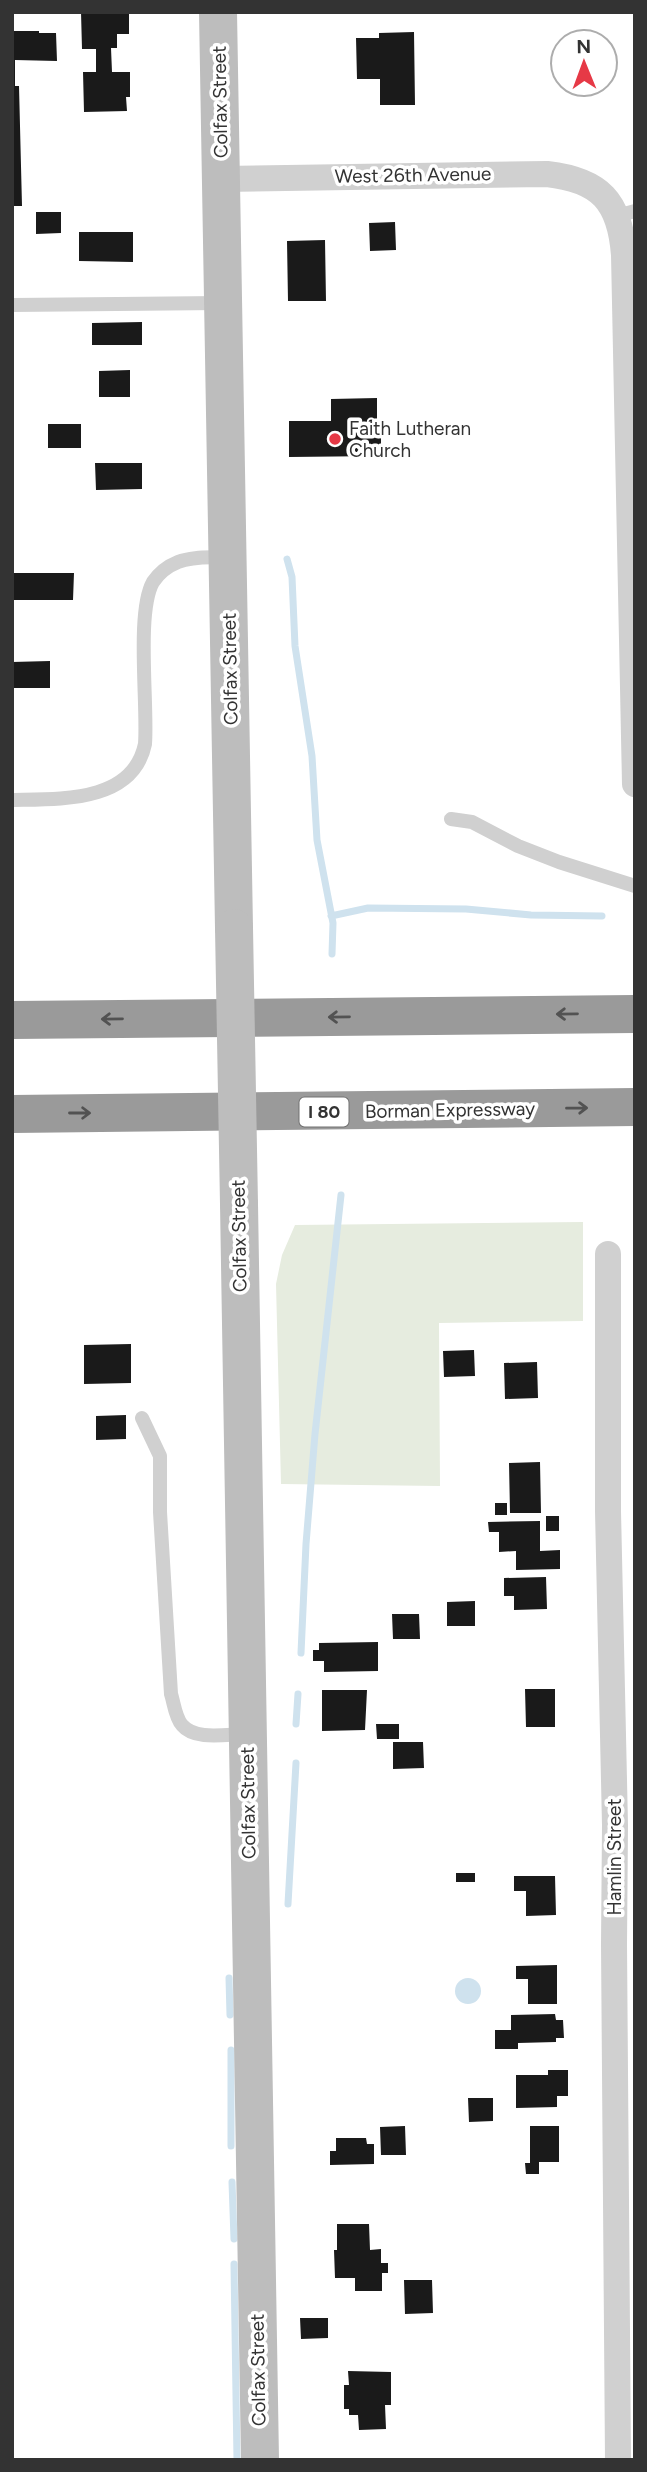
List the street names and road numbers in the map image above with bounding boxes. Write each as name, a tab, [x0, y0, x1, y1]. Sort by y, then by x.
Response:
street label: Colfax Street	[208, 46, 232, 158]
street label: West 26th Avenue	[334, 162, 492, 188]
street label: Colfax Street	[218, 613, 242, 725]
street label: Borman Expressway	[365, 1097, 535, 1123]
road number: I 80	[300, 1098, 348, 1126]
street label: Colfax Street	[227, 1180, 251, 1292]
street label: Colfax Street	[236, 1747, 260, 1859]
street label: Hamlin Street	[603, 1798, 626, 1916]
street label: Colfax Street	[246, 2314, 270, 2426]

